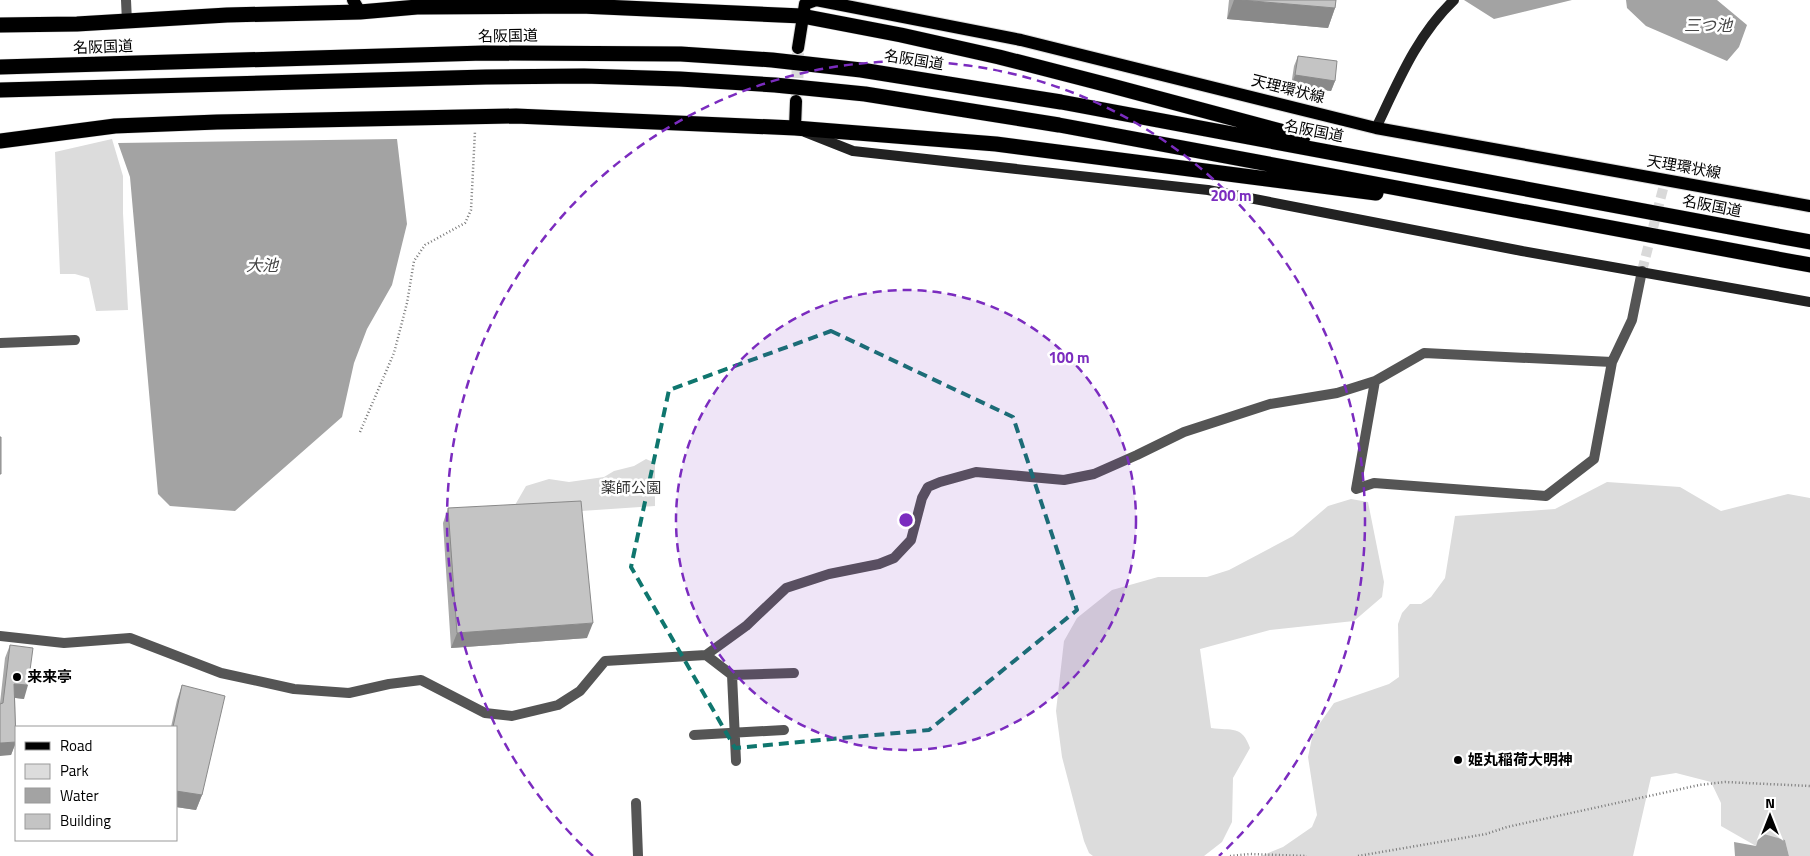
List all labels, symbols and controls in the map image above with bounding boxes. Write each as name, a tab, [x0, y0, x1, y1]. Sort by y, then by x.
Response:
water label: 三つ池	[1684, 13, 1734, 37]
street label: 名阪国道	[478, 23, 538, 48]
street label: 名阪国道	[73, 34, 133, 59]
street label: 名阪国道	[883, 43, 946, 76]
street label: 天理環状線	[1249, 68, 1327, 109]
street label: 名阪国道	[1282, 113, 1346, 148]
street label: 天理環状線	[1645, 149, 1723, 184]
text: 200 m	[1210, 184, 1252, 207]
street label: 名阪国道	[1680, 188, 1744, 223]
water label: 大池	[246, 253, 280, 277]
text: 100 m	[1048, 346, 1090, 369]
park label: 薬師公園	[601, 476, 661, 499]
centre of rings	[897, 511, 915, 529]
place label: 来来亭	[27, 665, 72, 688]
marker: 来来亭	[11, 671, 23, 683]
legend	[15, 726, 178, 841]
text: Road	[60, 734, 92, 757]
place label: 姫丸稲荷大明神	[1468, 748, 1573, 771]
marker: 姫丸稲荷大明神	[1452, 754, 1464, 766]
text: Park	[60, 759, 89, 782]
text: Water	[60, 784, 99, 807]
north arrow	[1745, 791, 1795, 841]
text: N	[1765, 792, 1775, 813]
text: Building	[60, 809, 111, 832]

